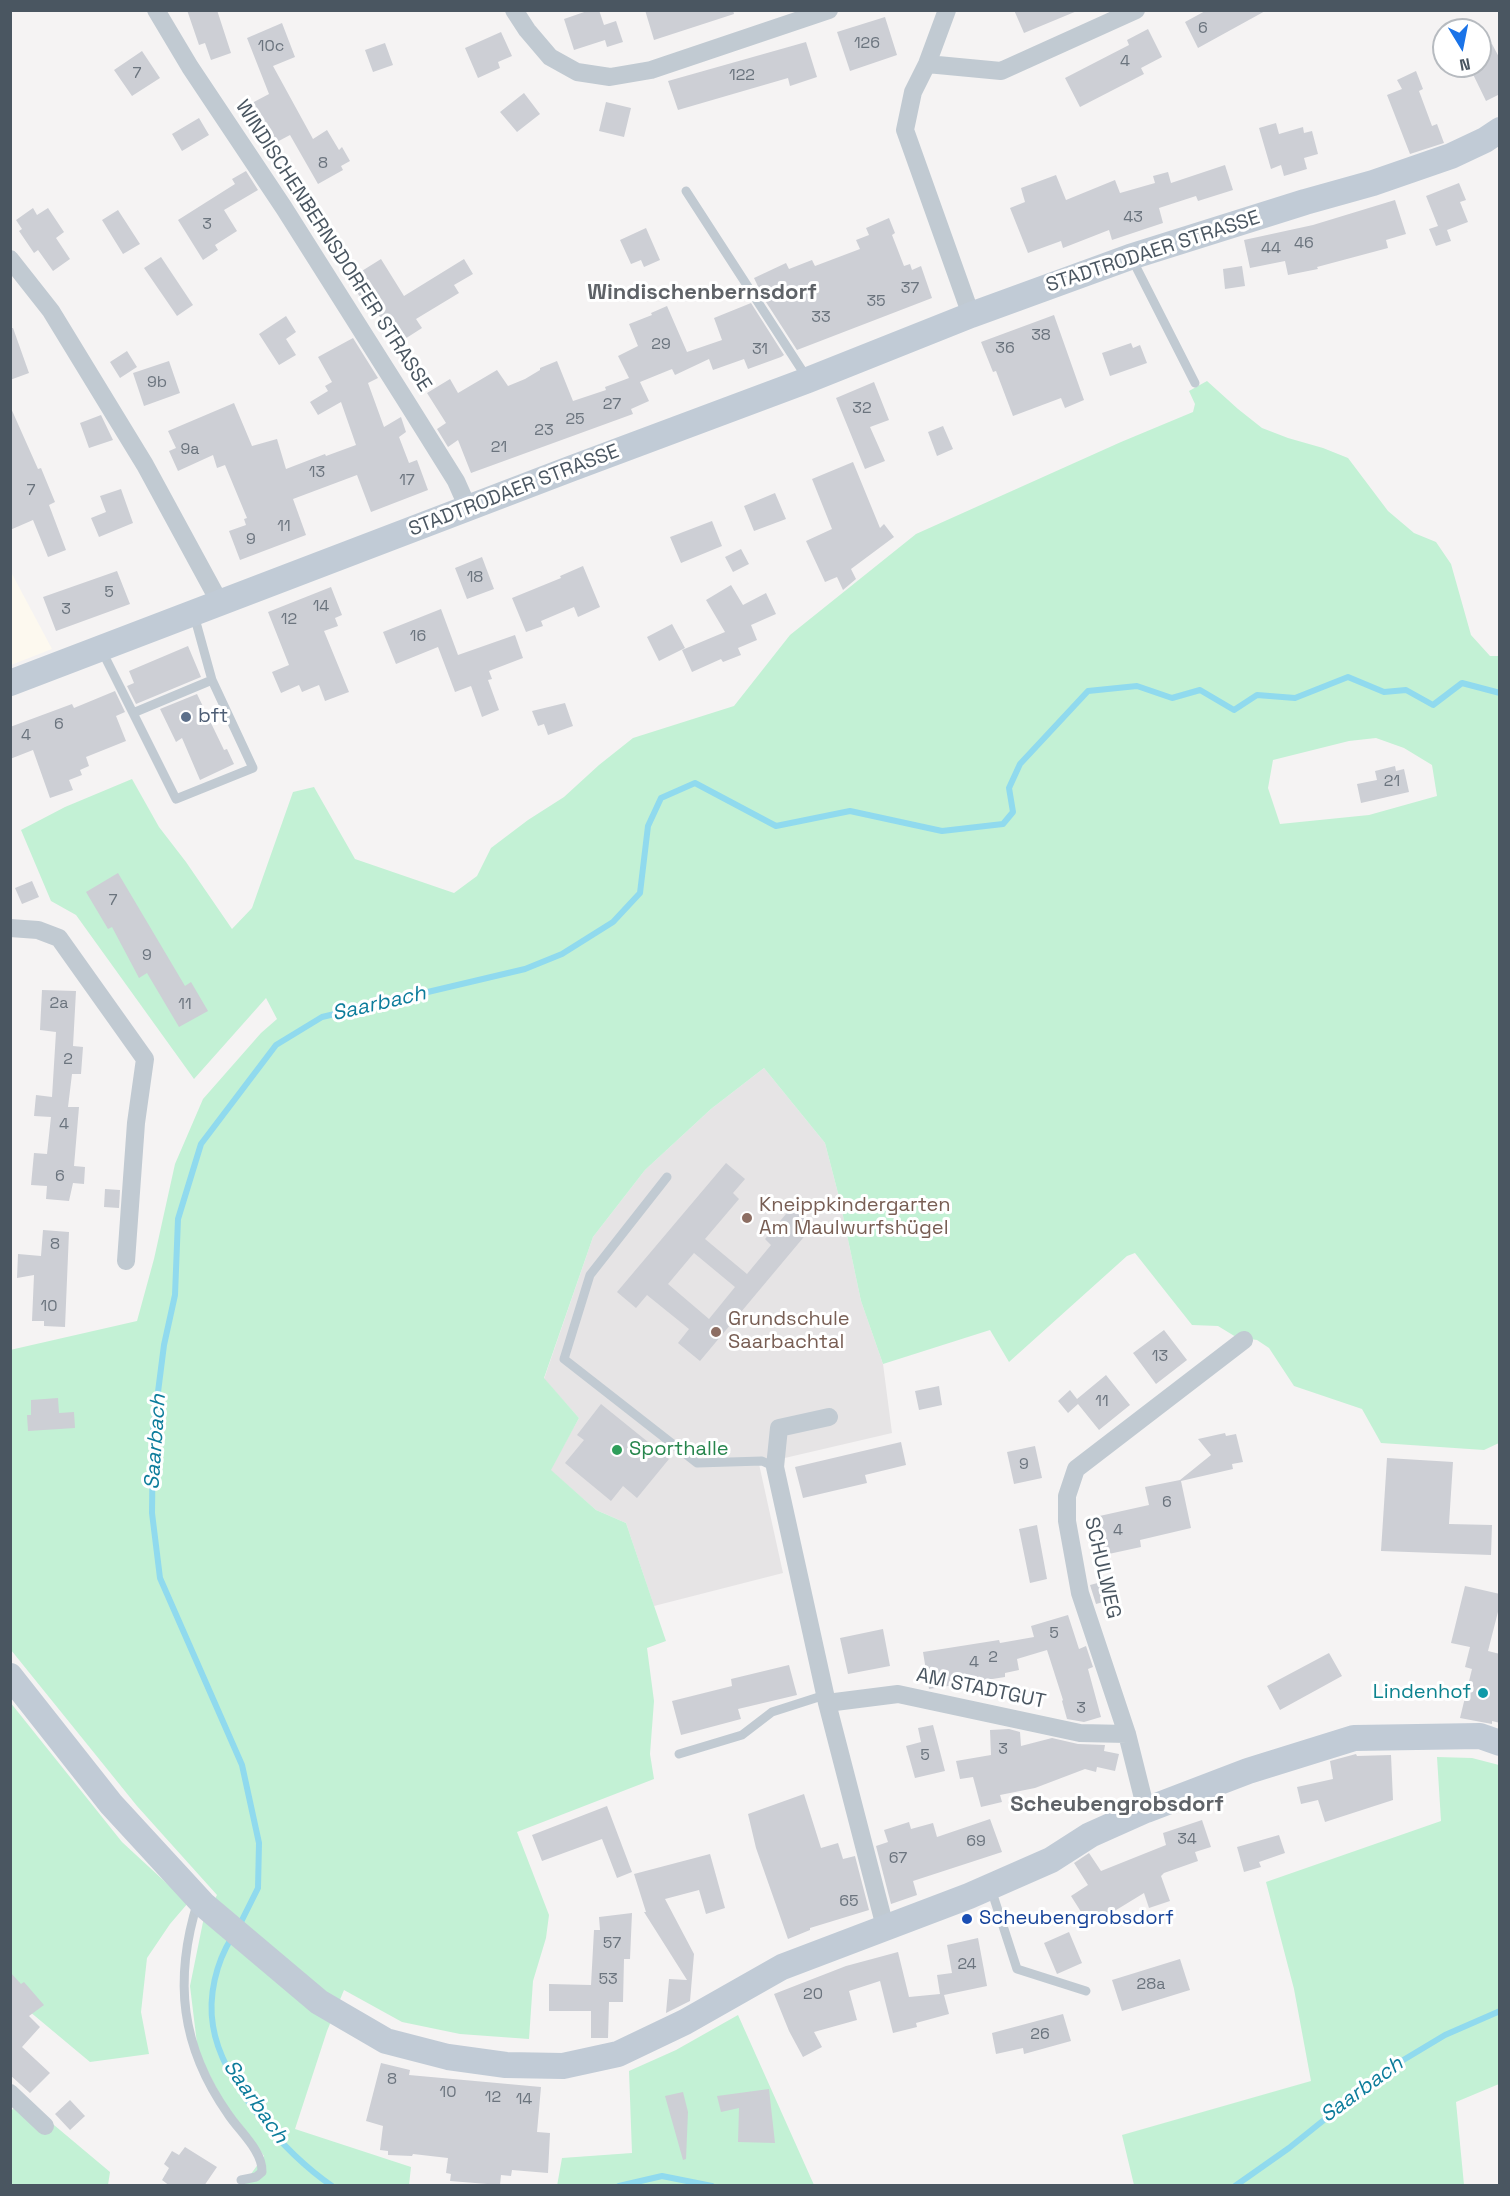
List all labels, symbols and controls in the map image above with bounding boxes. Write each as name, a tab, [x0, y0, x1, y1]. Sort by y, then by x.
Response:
north arrow	[1432, 18, 1492, 78]
house number: 6	[1198, 19, 1208, 39]
house number: 126	[854, 34, 880, 54]
house number: 10c	[258, 37, 284, 57]
house number: 4	[1120, 52, 1130, 72]
text: N	[1458, 53, 1472, 76]
house number: 7	[132, 64, 142, 84]
house number: 122	[729, 66, 755, 86]
street label: WINDISCHENBERNSDORFER STRASSE	[230, 96, 436, 396]
house number: 8	[318, 154, 328, 174]
street label: STADTRODAER STRASSE	[1043, 206, 1263, 298]
house number: 43	[1123, 208, 1143, 228]
house number: 3	[202, 215, 212, 235]
house number: 46	[1294, 234, 1314, 254]
house number: 44	[1261, 239, 1281, 259]
house number: 37	[901, 279, 919, 299]
district label: Windischenbernsdorf	[587, 280, 817, 306]
house number: 35	[866, 292, 886, 312]
house number: 33	[811, 308, 831, 328]
house number: 38	[1031, 326, 1051, 346]
house number: 29	[651, 335, 671, 355]
house number: 36	[995, 339, 1015, 359]
house number: 31	[752, 340, 768, 360]
house number: 9b	[147, 373, 167, 393]
house number: 27	[603, 395, 621, 415]
house number: 32	[852, 399, 872, 419]
house number: 25	[565, 410, 585, 430]
house number: 23	[534, 421, 554, 441]
house number: 21	[491, 438, 507, 458]
house number: 9a	[181, 440, 199, 460]
street label: STADTRODAER STRASSE	[405, 440, 623, 542]
house number: 13	[309, 463, 325, 483]
house number: 17	[399, 471, 415, 491]
house number: 7	[26, 481, 36, 501]
house number: 11	[277, 517, 291, 537]
house number: 9	[246, 530, 256, 550]
house number: 18	[467, 568, 483, 588]
house number: 5	[104, 583, 114, 603]
house number: 14	[313, 597, 329, 617]
house number: 3	[61, 600, 71, 620]
house number: 12	[281, 610, 297, 630]
house number: 16	[410, 627, 426, 647]
place label: bft	[198, 705, 228, 729]
marker: bft	[179, 710, 193, 724]
house number: 6	[54, 715, 64, 735]
house number: 4	[21, 726, 31, 746]
house number: 21	[1384, 772, 1400, 792]
house number: 7	[108, 891, 118, 911]
house number: 9	[142, 946, 152, 966]
water label: Saarbach	[330, 981, 428, 1027]
house number: 2a	[50, 994, 68, 1014]
house number: 11	[178, 995, 192, 1015]
house number: 2	[63, 1050, 73, 1070]
house number: 4	[59, 1115, 69, 1135]
house number: 6	[55, 1167, 65, 1187]
place label: Kneippkindergarten Am Maulwurfshügel	[759, 1194, 951, 1241]
marker: Kneippkindergarten Am Maulwurfshügel	[740, 1211, 754, 1225]
house number: 8	[50, 1235, 60, 1255]
house number: 10	[41, 1297, 57, 1317]
place label: Grundschule Saarbachtal	[728, 1308, 850, 1355]
marker: Grundschule Saarbachtal	[709, 1325, 723, 1339]
house number: 13	[1152, 1347, 1168, 1367]
house number: 11	[1095, 1392, 1109, 1412]
water label: Saarbach	[140, 1393, 172, 1491]
place label: Sporthalle	[629, 1438, 729, 1462]
marker: Sporthalle	[610, 1443, 624, 1457]
house number: 9	[1019, 1455, 1029, 1475]
house number: 6	[1162, 1493, 1172, 1513]
street label: SCHULWEG	[1079, 1515, 1125, 1621]
house number: 4	[1113, 1521, 1123, 1541]
house number: 5	[1049, 1624, 1059, 1644]
house number: 2	[988, 1648, 998, 1668]
house number: 4	[969, 1653, 979, 1673]
street label: AM STADTGUT	[914, 1664, 1048, 1714]
place label: Lindenhof	[1373, 1681, 1471, 1705]
marker: Lindenhof	[1476, 1686, 1490, 1700]
house number: 3	[1076, 1699, 1086, 1719]
house number: 3	[998, 1740, 1008, 1760]
house number: 5	[920, 1746, 930, 1766]
district label: Scheubengrobsdorf	[1010, 1792, 1224, 1818]
house number: 34	[1177, 1830, 1197, 1850]
house number: 69	[966, 1832, 986, 1852]
house number: 67	[889, 1849, 907, 1869]
house number: 65	[839, 1892, 859, 1912]
place label: Scheubengrobsdorf	[979, 1907, 1174, 1931]
marker: Scheubengrobsdorf	[960, 1912, 974, 1926]
house number: 57	[603, 1934, 621, 1954]
house number: 24	[957, 1955, 977, 1975]
house number: 53	[598, 1970, 618, 1990]
house number: 28a	[1137, 1975, 1165, 1995]
house number: 20	[803, 1985, 823, 2005]
house number: 26	[1030, 2025, 1050, 2045]
water label: Saarbach	[1316, 2052, 1408, 2128]
water label: Saarbach	[217, 2056, 293, 2148]
house number: 8	[387, 2070, 397, 2090]
house number: 10	[440, 2083, 456, 2103]
house number: 12	[485, 2088, 501, 2108]
house number: 14	[516, 2090, 532, 2110]

